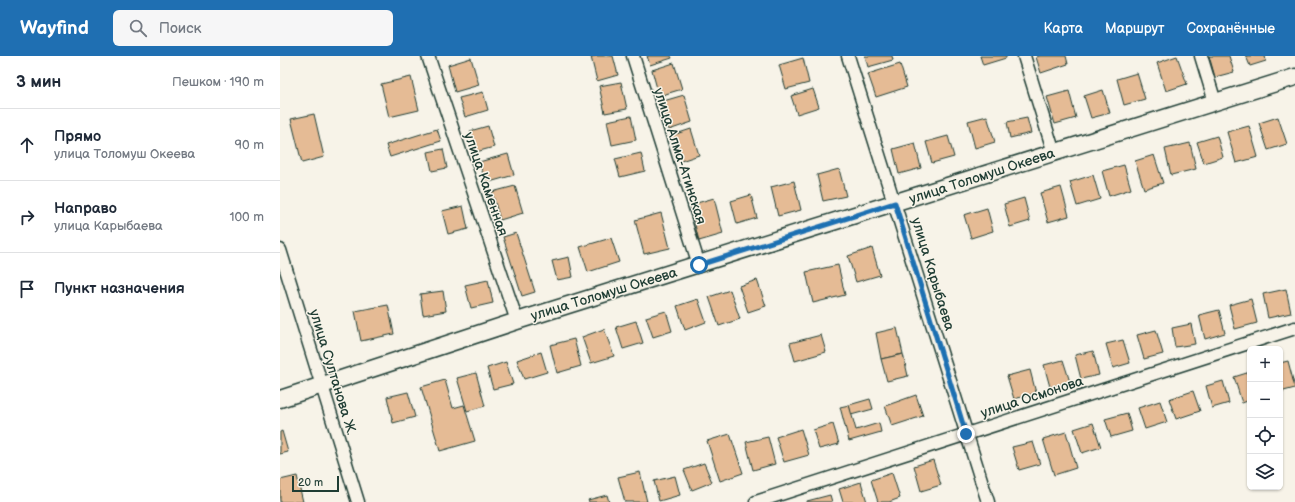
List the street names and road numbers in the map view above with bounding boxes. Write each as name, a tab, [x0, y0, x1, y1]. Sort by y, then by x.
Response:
street label: улица Алма-Атинская	[650, 86, 710, 227]
street label: улица Каменная	[460, 130, 512, 238]
street label: улица Толомуш Океева	[907, 144, 1058, 208]
street label: улица Карыбаева	[908, 216, 958, 333]
street label: улица Толомуш Океева	[529, 263, 680, 324]
street label: улица Султанова Ж.	[306, 307, 360, 437]
street label: улица Осмонова	[979, 372, 1086, 422]

